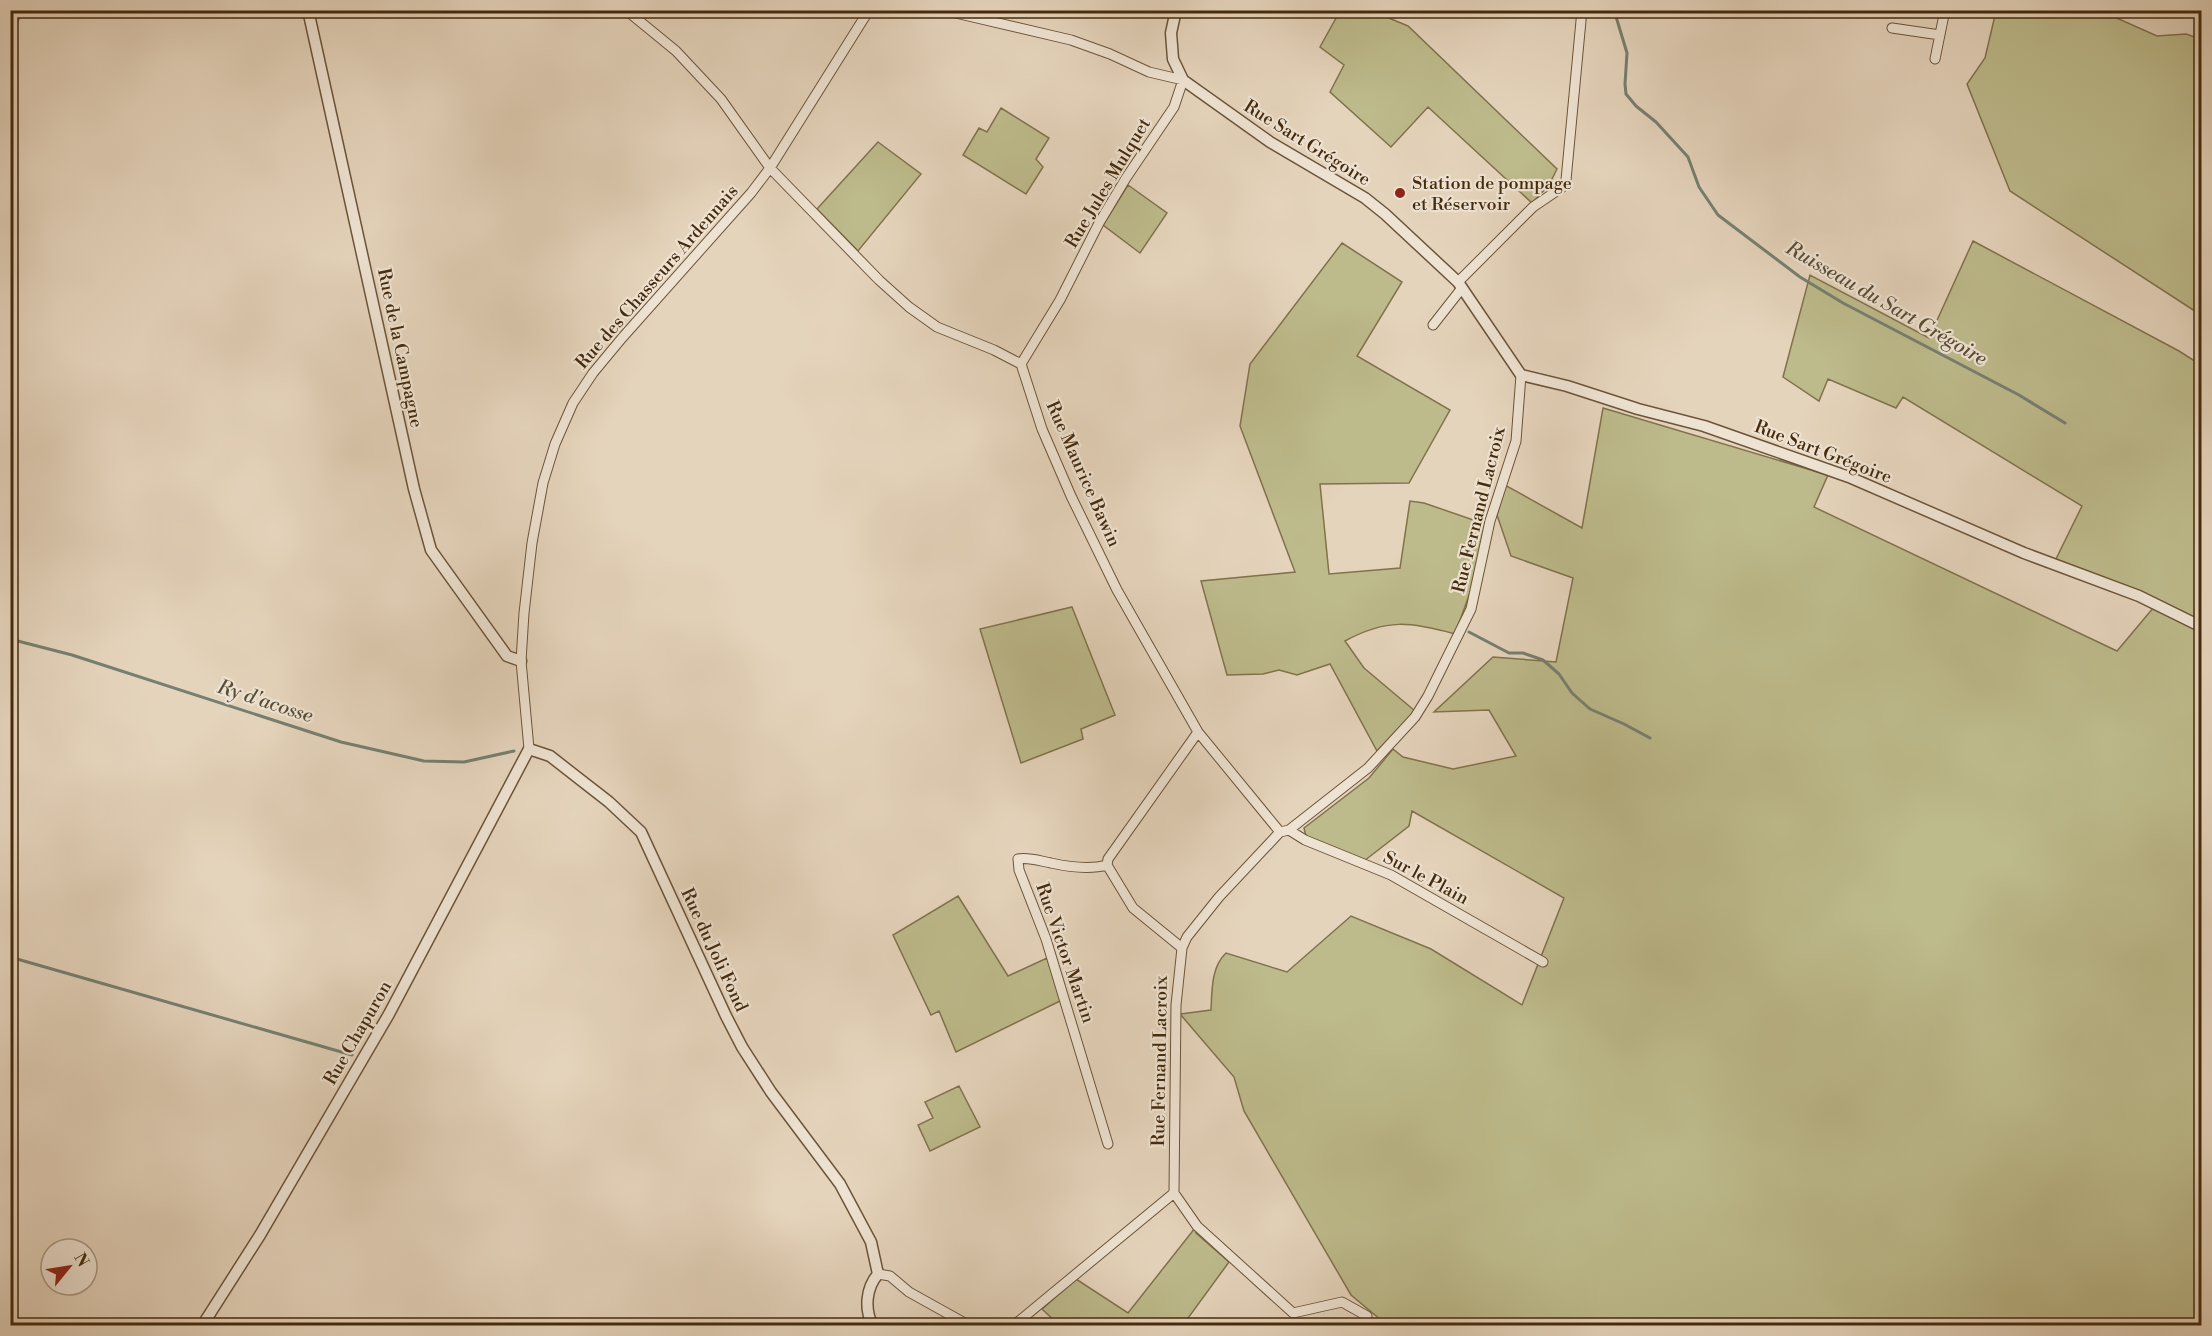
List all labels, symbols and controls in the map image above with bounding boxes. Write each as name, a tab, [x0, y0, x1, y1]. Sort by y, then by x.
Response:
street label: Rue Sart Grégoire	[1239, 95, 1375, 191]
street label: Rue Jules Mulquet	[1060, 113, 1156, 252]
place label: Station de pompage et Réservoir	[1412, 172, 1572, 216]
street label: Rue des Chasseurs Ardennais	[571, 180, 743, 374]
marker: Station de pompage et Réservoir	[1393, 186, 1407, 200]
water label: Ruisseau du Sart Grégoire	[1780, 236, 1992, 372]
street label: Rue de la Campagne	[372, 266, 428, 430]
street label: Rue Maurice Bawin	[1040, 397, 1126, 551]
street label: Rue Sart Grégoire	[1751, 415, 1895, 489]
street label: Rue Fernand Lacroix	[1447, 424, 1511, 596]
water label: Ry d'acosse	[213, 675, 316, 729]
street label: Sur le Plain	[1379, 846, 1473, 910]
street label: Rue Victor Martin	[1030, 880, 1100, 1026]
street label: Rue du Joli Fond	[675, 884, 753, 1016]
street label: Rue Fernand Lacroix	[1147, 975, 1173, 1146]
street label: Rue Chapuron	[319, 976, 397, 1089]
north arrow	[39, 1237, 99, 1297]
text: N	[69, 1250, 93, 1271]

